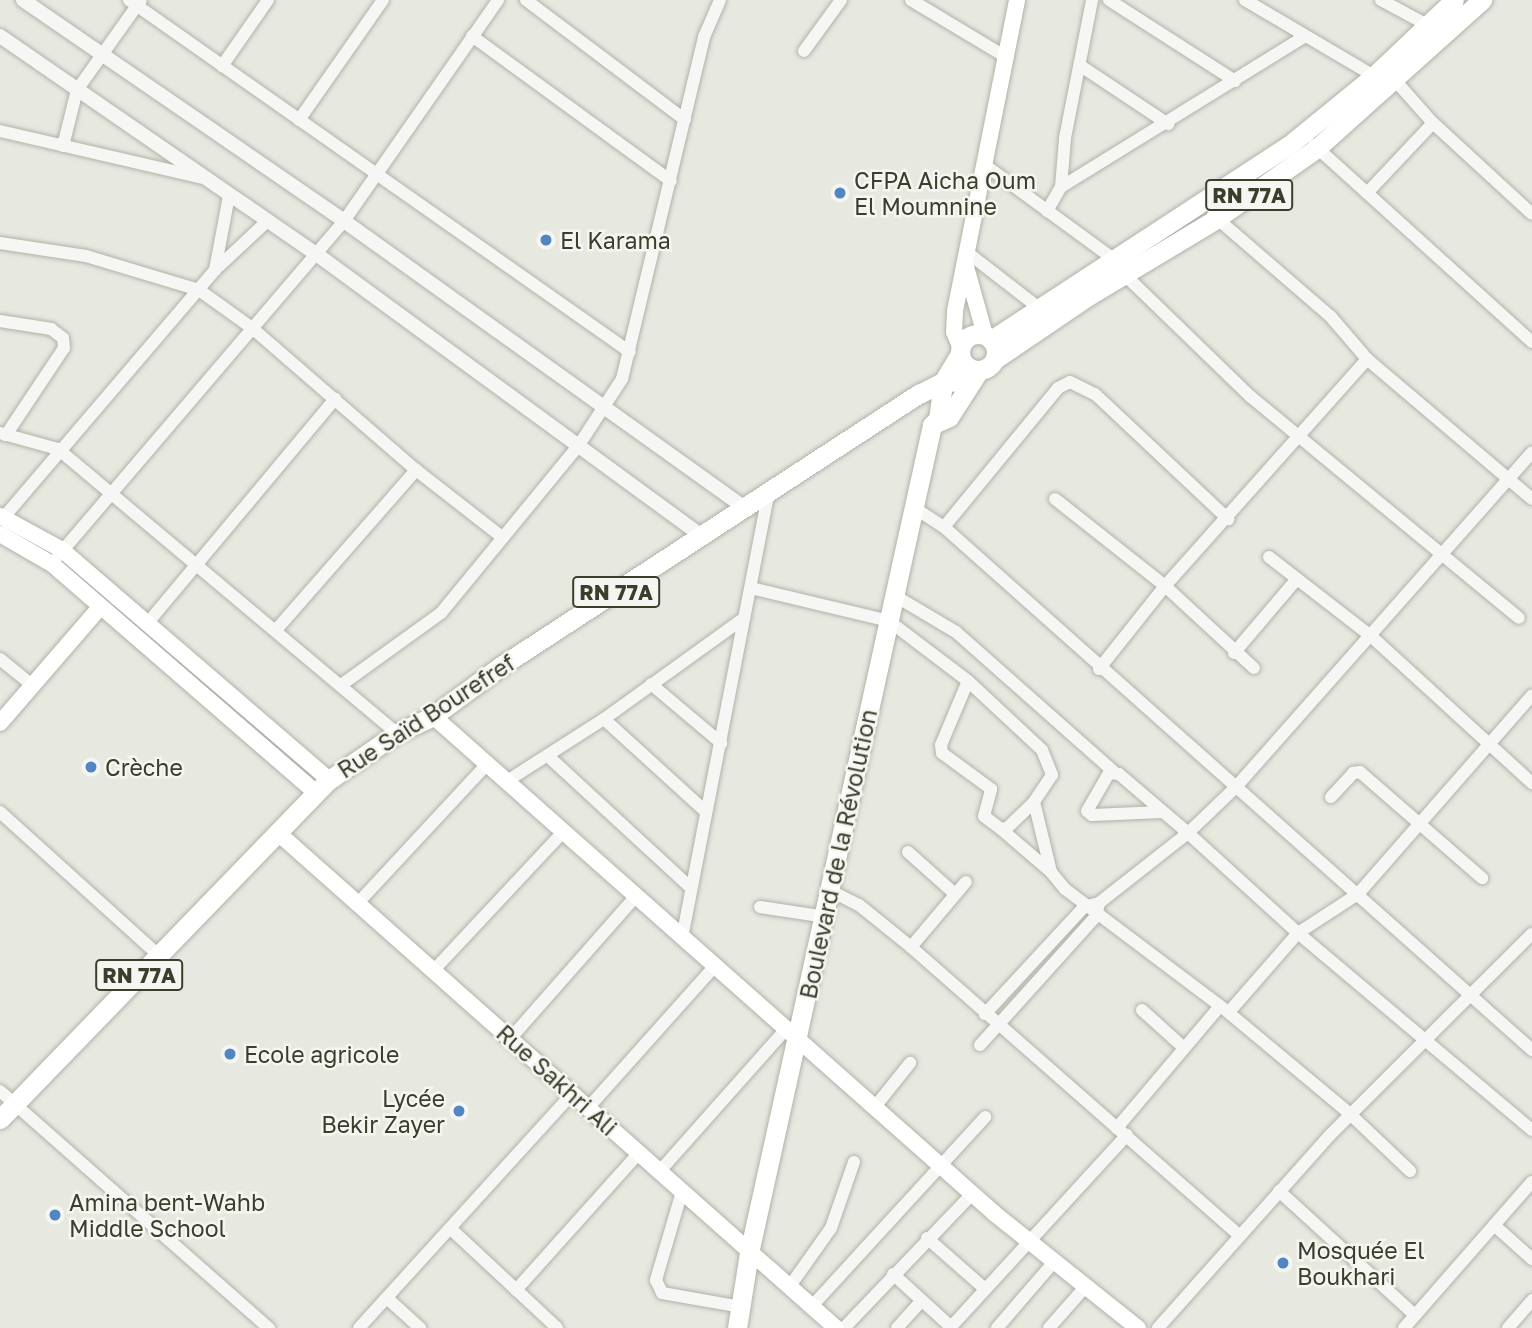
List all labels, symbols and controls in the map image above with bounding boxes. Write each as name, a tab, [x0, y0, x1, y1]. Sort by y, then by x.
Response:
place label: CFPA Aicha Oum El Moumnine	[854, 166, 1036, 220]
road number: RN 77A	[1204, 178, 1294, 212]
marker: CFPA Aicha Oum El Moumnine	[832, 185, 848, 201]
place label: El Karama	[560, 226, 671, 254]
marker: El Karama	[538, 232, 554, 248]
road number: RN 77A	[570, 574, 662, 610]
street label: Rue Saïd Bourefref	[332, 648, 520, 784]
street label: Boulevard de la Révolution	[794, 707, 882, 1001]
place label: Crèche	[105, 753, 183, 781]
marker: Crèche	[83, 759, 99, 775]
road number: RN 77A	[94, 958, 184, 992]
street label: Rue Sakhri Ali	[491, 1019, 623, 1141]
place label: Ecole agricole	[244, 1040, 399, 1068]
marker: Ecole agricole	[222, 1046, 238, 1062]
place label: Lycée Bekir Zayer	[321, 1084, 445, 1138]
marker: Lycée Bekir Zayer	[451, 1103, 467, 1119]
place label: Amina bent-Wahb Middle School	[69, 1188, 265, 1242]
marker: Amina bent-Wahb Middle School	[47, 1207, 63, 1223]
place label: Mosquée El Boukhari	[1297, 1236, 1425, 1290]
marker: Mosquée El Boukhari	[1275, 1255, 1291, 1271]

